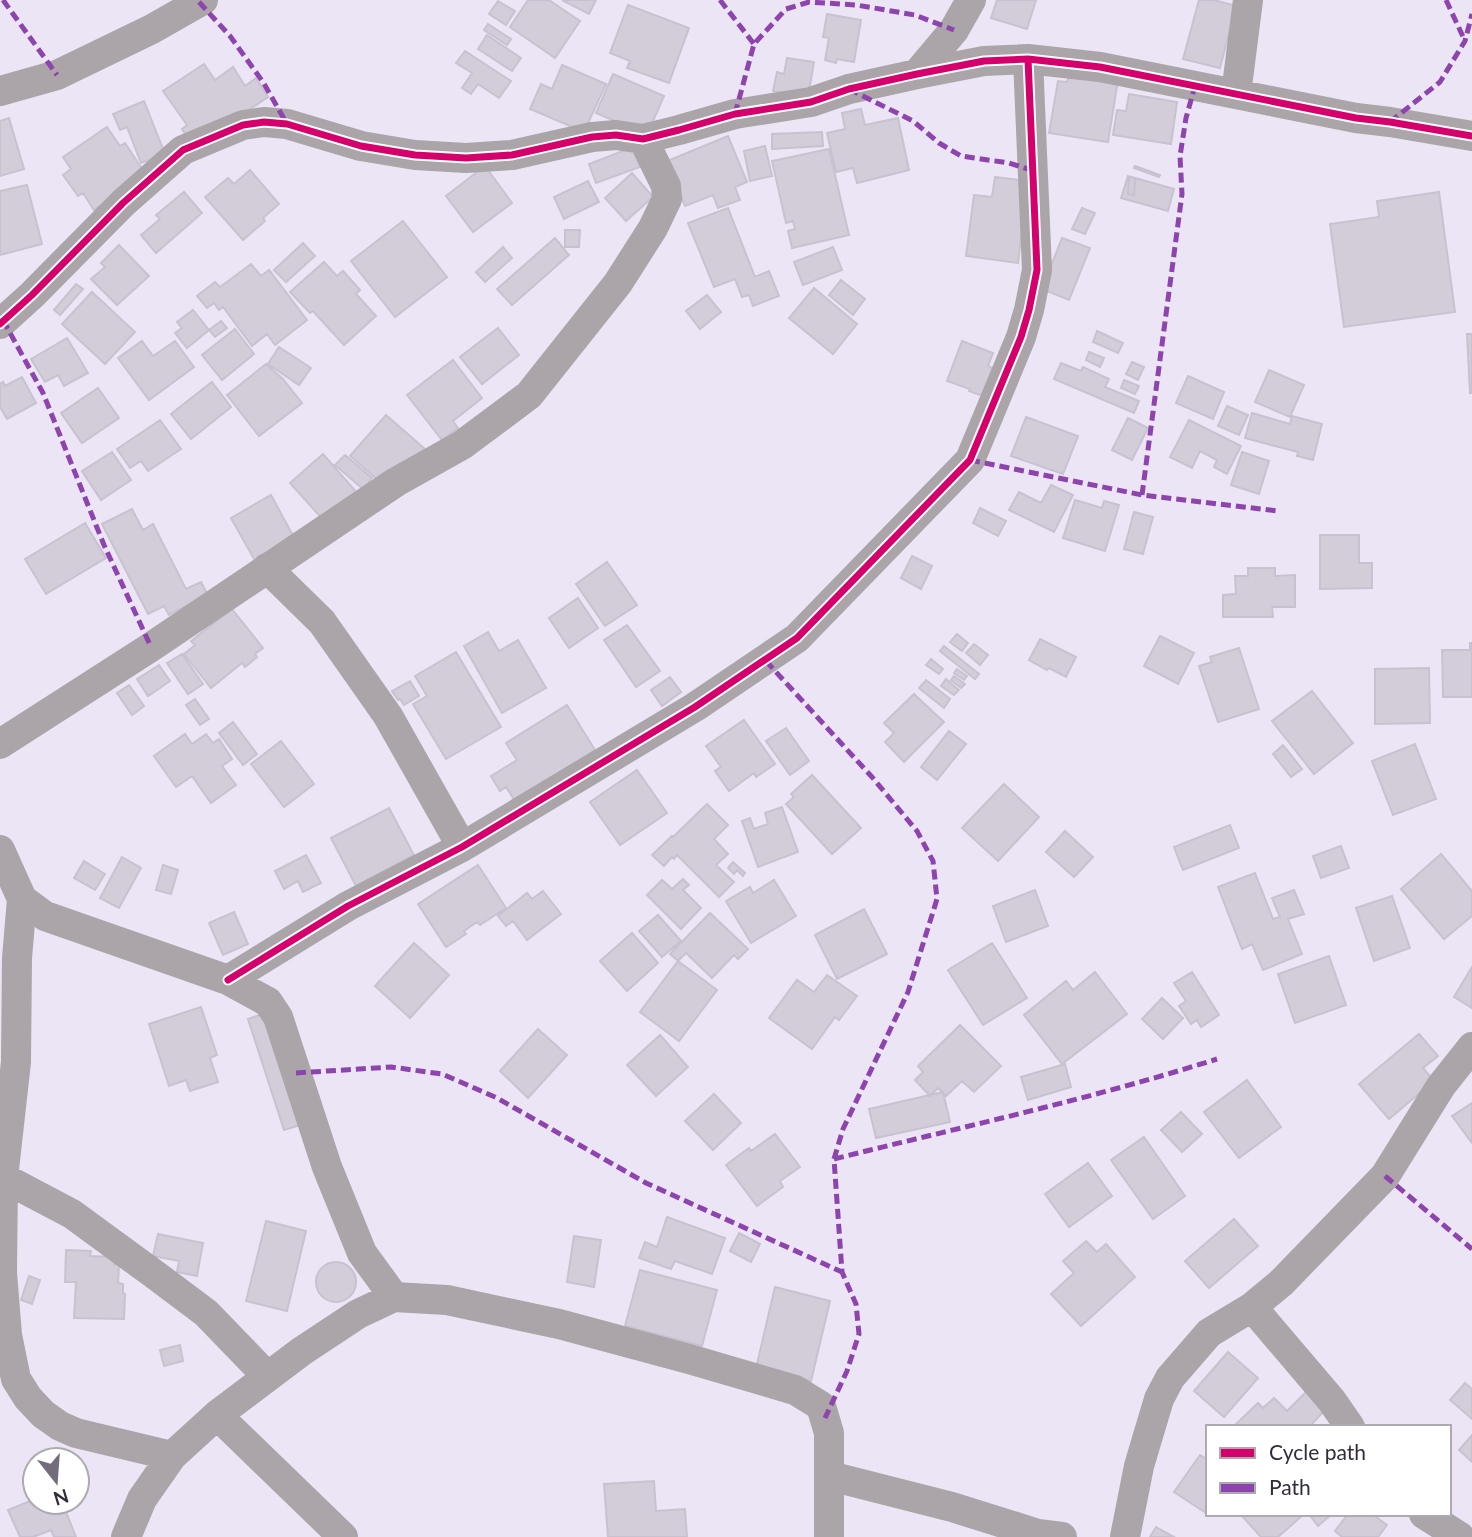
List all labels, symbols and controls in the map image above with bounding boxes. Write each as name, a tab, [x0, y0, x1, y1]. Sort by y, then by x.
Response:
legend	[1206, 1425, 1451, 1516]
text: Cycle path	[1269, 1439, 1366, 1464]
north arrow	[21, 1446, 91, 1516]
text: Path	[1269, 1474, 1311, 1499]
text: N	[51, 1485, 71, 1511]

